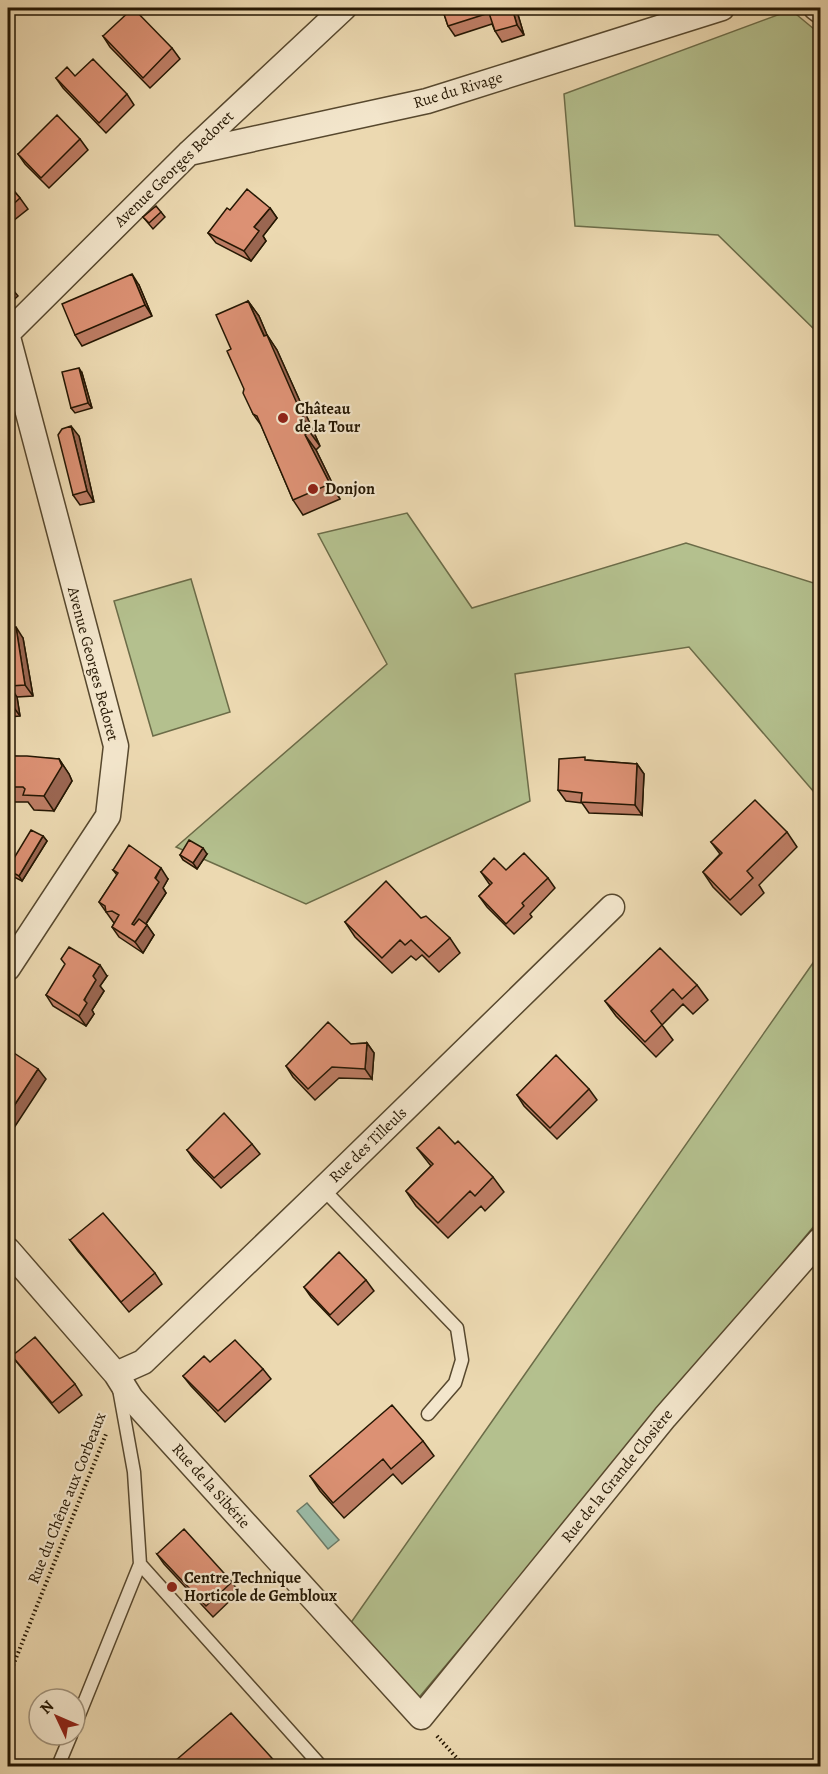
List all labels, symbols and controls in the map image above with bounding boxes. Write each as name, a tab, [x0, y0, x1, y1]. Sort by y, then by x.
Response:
street label: Rue du Rivage	[411, 66, 505, 114]
street label: Avenue Georges Bedoret	[109, 106, 239, 233]
place label: Château de la Tour	[295, 398, 361, 438]
marker: Château de la Tour	[276, 411, 290, 425]
place label: Donjon	[325, 478, 375, 500]
marker: Donjon	[306, 482, 320, 496]
street label: Avenue Georges Bedoret	[62, 584, 124, 744]
street label: Rue des Tilleuls	[324, 1102, 412, 1188]
street label: Rue de la Grande Closière	[556, 1404, 678, 1548]
street label: Rue du Chêne aux Corbeaux	[22, 1409, 112, 1587]
street label: Rue de la Sibérie	[167, 1439, 255, 1533]
place label: Centre Technique Horticole de Gembloux	[184, 1567, 337, 1607]
marker: Centre Technique Horticole de Gembloux	[165, 1580, 179, 1594]
north arrow	[27, 1687, 87, 1747]
text: N	[35, 1695, 59, 1719]

